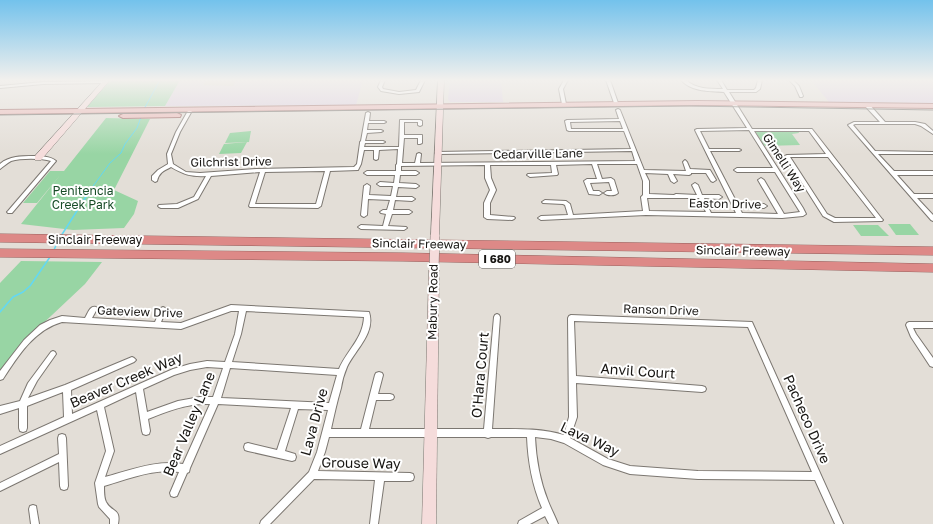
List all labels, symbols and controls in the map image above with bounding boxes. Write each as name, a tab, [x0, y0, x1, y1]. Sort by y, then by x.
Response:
street label: Gimelli Way	[760, 130, 809, 195]
street label: Cedarville Lane	[493, 145, 583, 162]
street label: Gilchrist Drive	[190, 153, 272, 170]
park label: Penitencia Creek Park	[52, 183, 114, 212]
street label: Easton Drive	[689, 195, 761, 212]
street label: Sinclair Freeway	[48, 232, 143, 247]
street label: Sinclair Freeway	[372, 235, 467, 252]
street label: Sinclair Freeway	[696, 242, 791, 259]
road number: I 680	[479, 250, 515, 268]
street label: Mabury Road	[424, 264, 441, 340]
street label: Ranson Drive	[623, 301, 699, 318]
street label: Gateview Drive	[97, 303, 183, 320]
street label: O'Hara Court	[467, 331, 492, 419]
street label: Beaver Creek Way	[67, 348, 185, 411]
street label: Anvil Court	[600, 359, 676, 382]
street label: Bear Valley Lane	[159, 369, 218, 478]
street label: Pacheco Drive	[780, 372, 835, 466]
street label: Lava Drive	[296, 386, 331, 458]
street label: Lava Way	[558, 418, 622, 460]
street label: Grouse Way	[321, 453, 401, 472]

